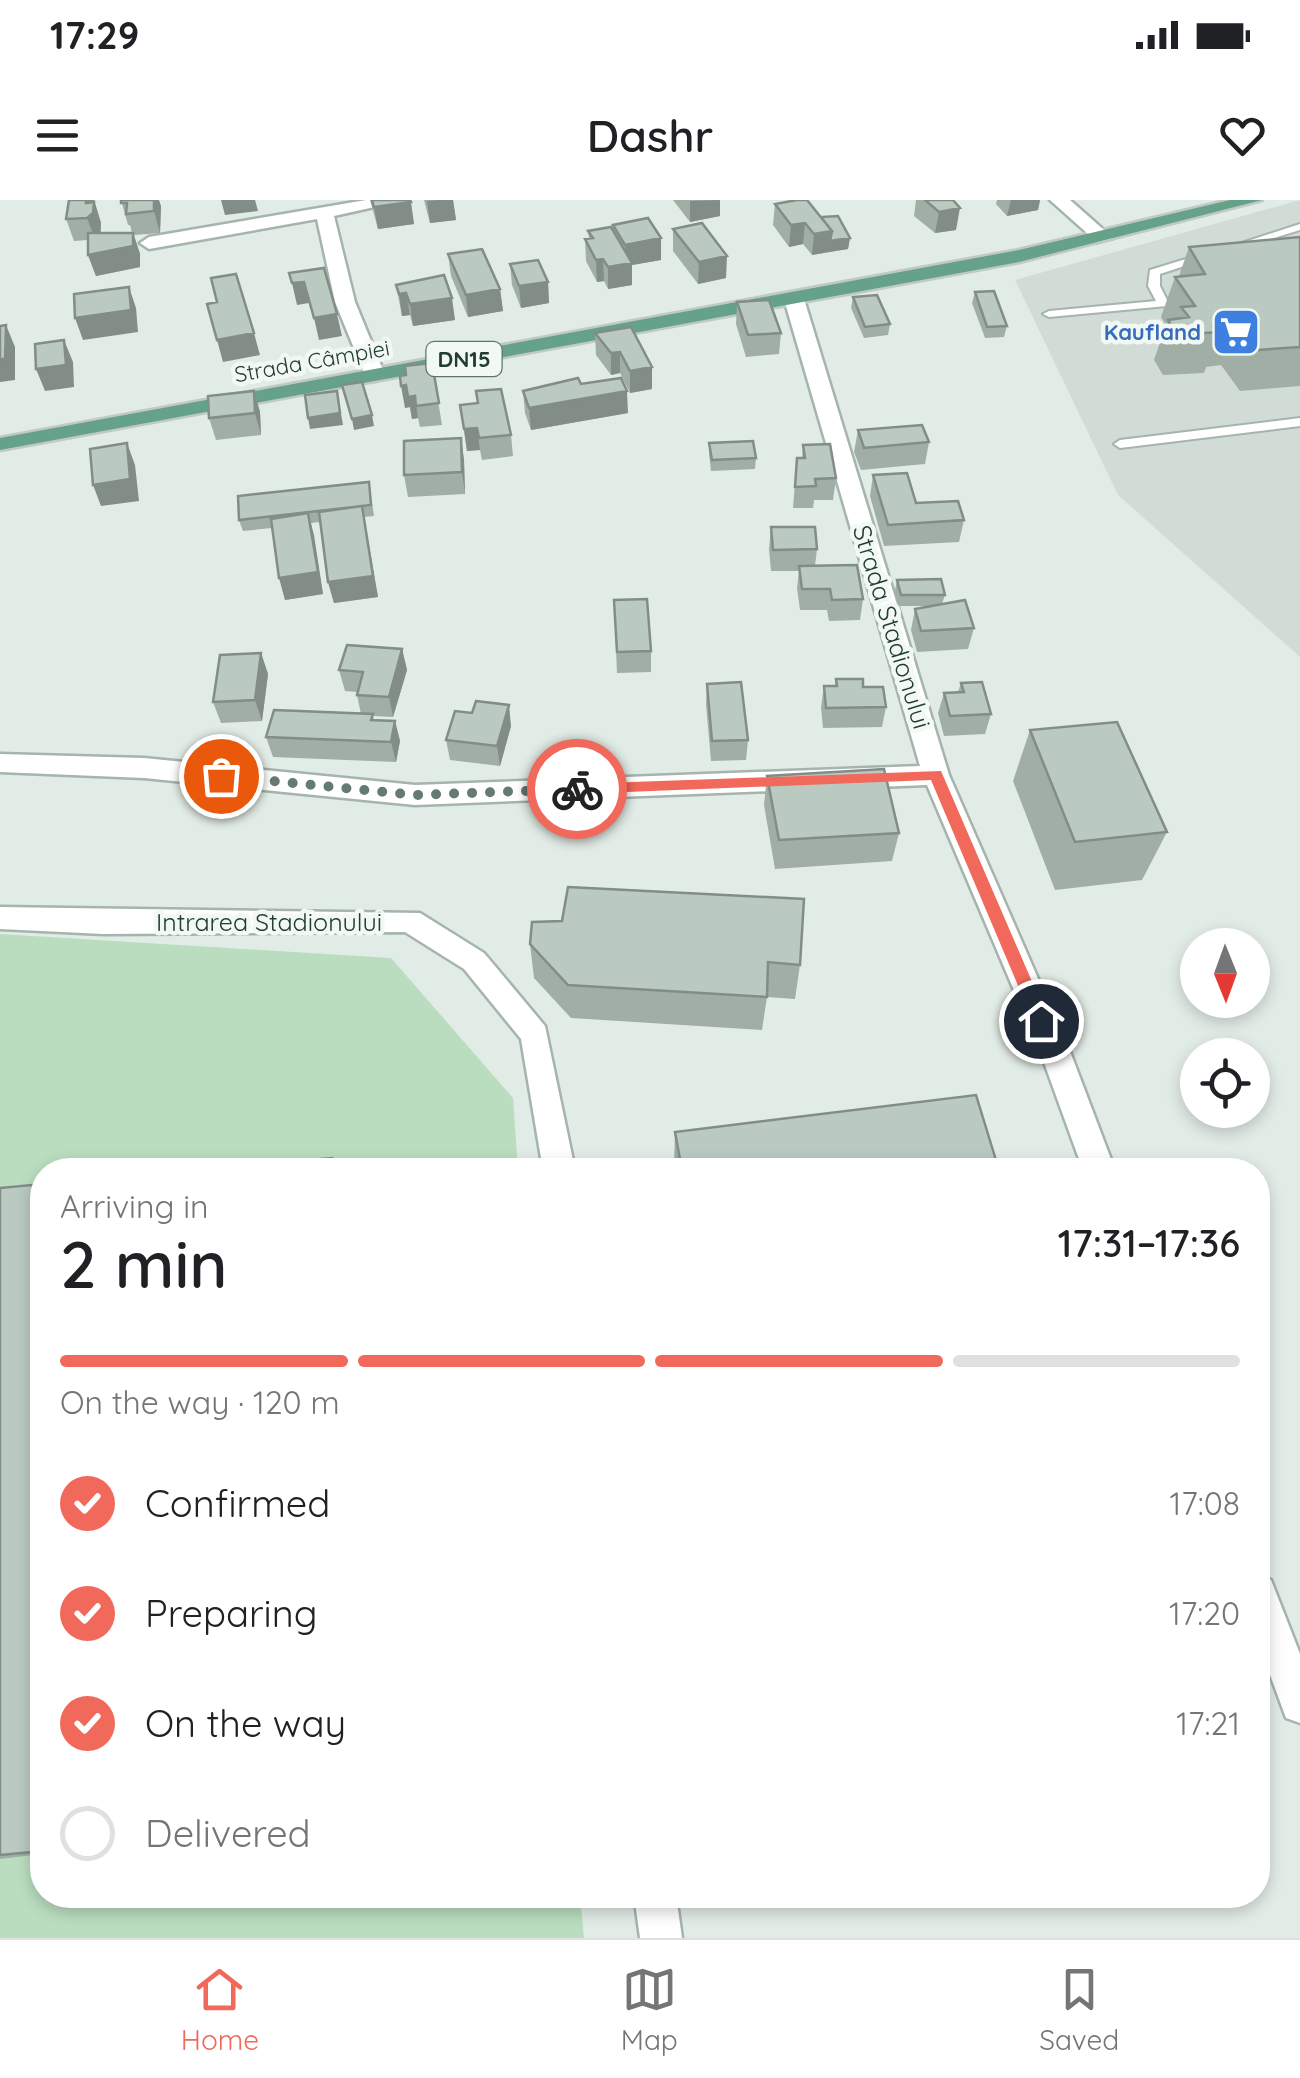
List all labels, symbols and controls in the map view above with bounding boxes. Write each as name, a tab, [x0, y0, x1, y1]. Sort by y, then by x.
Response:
text: 17:29	[50, 11, 139, 59]
text: Dashr	[587, 107, 713, 163]
icon: menu	[30, 108, 85, 163]
icon: heart	[1215, 108, 1270, 163]
supermarket icon: Kaufland	[1210, 306, 1262, 358]
place label: Kaufland	[1104, 318, 1201, 346]
street label: Strada Câmpiei	[232, 334, 392, 388]
road number: DN15	[426, 342, 502, 376]
street label: Strada Stadionului	[847, 521, 938, 732]
pin	[179, 734, 264, 819]
courier	[527, 739, 627, 839]
icon: bag	[194, 749, 249, 804]
icon: bike	[550, 762, 605, 817]
street label: Intrarea Stadionului	[156, 906, 382, 937]
north arrow	[1180, 928, 1270, 1018]
map controls	[1180, 928, 1270, 1128]
pin	[999, 979, 1084, 1064]
icon: home	[1014, 994, 1069, 1049]
button: locate	[1180, 1038, 1270, 1128]
text: Arriving in	[60, 1186, 209, 1226]
text: 17:31–17:36	[1058, 1219, 1240, 1267]
text: 2 min	[60, 1223, 228, 1304]
text: On the way · 120 m	[60, 1382, 340, 1422]
icon: check	[60, 1476, 115, 1531]
text: Confirmed	[145, 1479, 330, 1527]
text: 17:08	[1169, 1483, 1240, 1523]
icon: check	[60, 1586, 115, 1641]
text: Preparing	[145, 1589, 317, 1637]
text: 17:20	[1169, 1593, 1240, 1633]
icon: check	[60, 1696, 115, 1751]
text: On the way	[145, 1699, 346, 1747]
text: 17:21	[1176, 1703, 1240, 1743]
text: Delivered	[145, 1809, 311, 1857]
tab: Home	[181, 1962, 259, 2057]
tab: Map	[621, 1962, 678, 2057]
tab: Saved	[1039, 1962, 1119, 2057]

